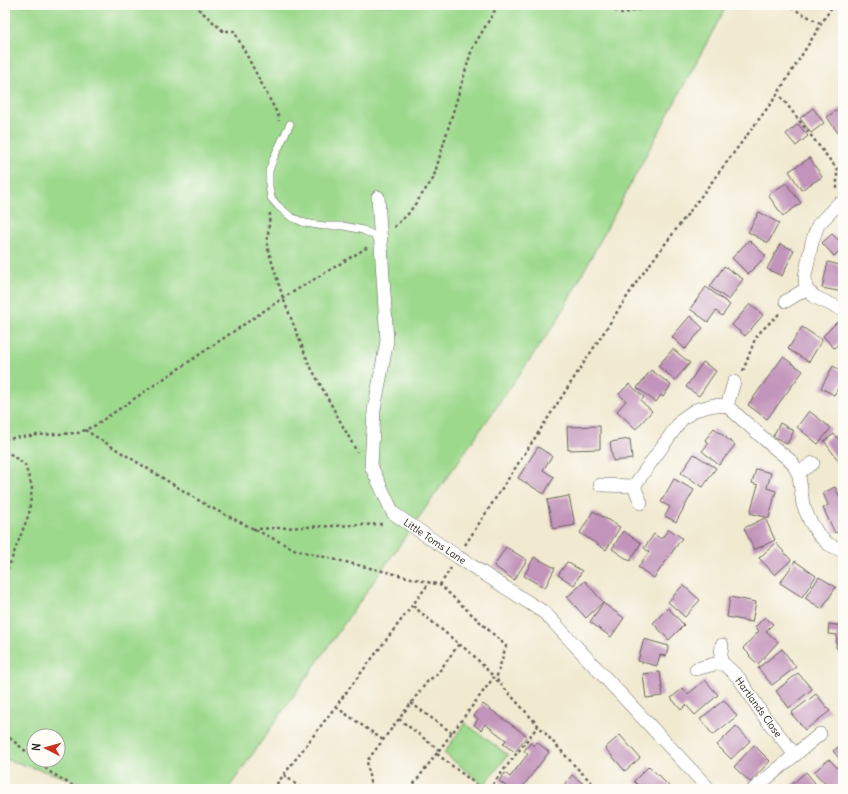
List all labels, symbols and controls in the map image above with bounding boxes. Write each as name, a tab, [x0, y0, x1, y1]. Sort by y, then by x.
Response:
street label: Little Toms Lane	[401, 516, 468, 567]
street label: Hartlands Close	[732, 675, 785, 740]
north arrow	[26, 728, 66, 768]
text: N	[29, 742, 43, 751]

